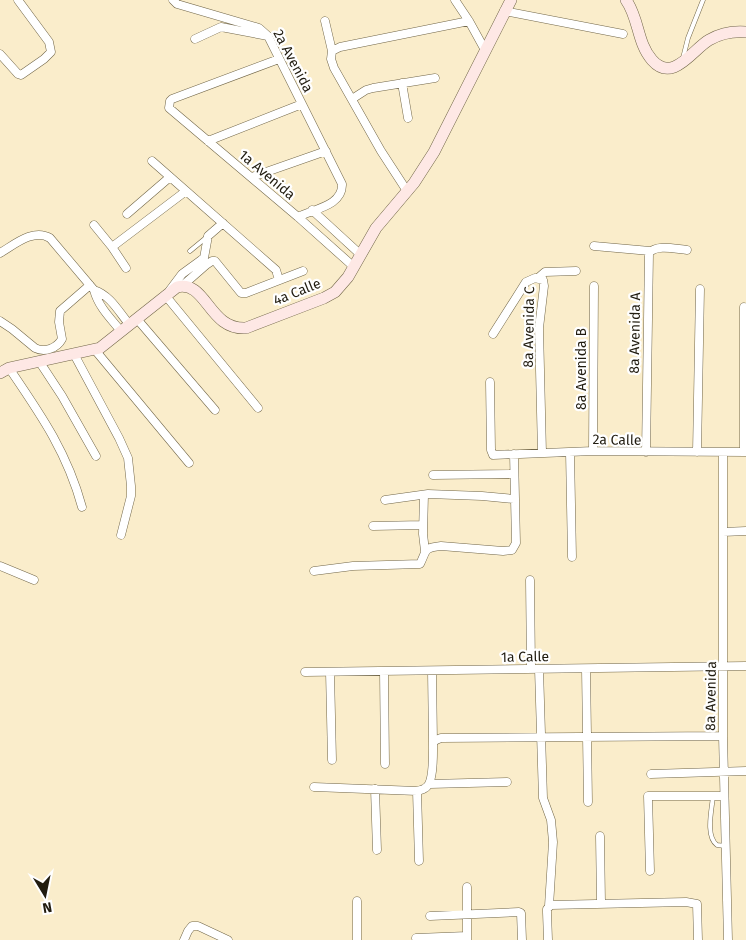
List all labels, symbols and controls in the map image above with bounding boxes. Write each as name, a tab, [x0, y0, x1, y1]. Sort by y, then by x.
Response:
street label: 2a Avenida	[269, 27, 317, 95]
street label: 1a Avenida	[235, 147, 299, 203]
street label: 4a Calle	[271, 275, 323, 309]
street label: 8a Avenida C	[520, 286, 538, 368]
street label: 8a Avenida A	[626, 292, 644, 374]
street label: 8a Avenida B	[573, 328, 590, 410]
street label: 2a Calle	[592, 431, 642, 449]
street label: 1a Calle	[501, 648, 549, 666]
street label: 8a Avenida	[702, 661, 720, 731]
north arrow	[20, 870, 70, 920]
text: N	[41, 898, 53, 916]

